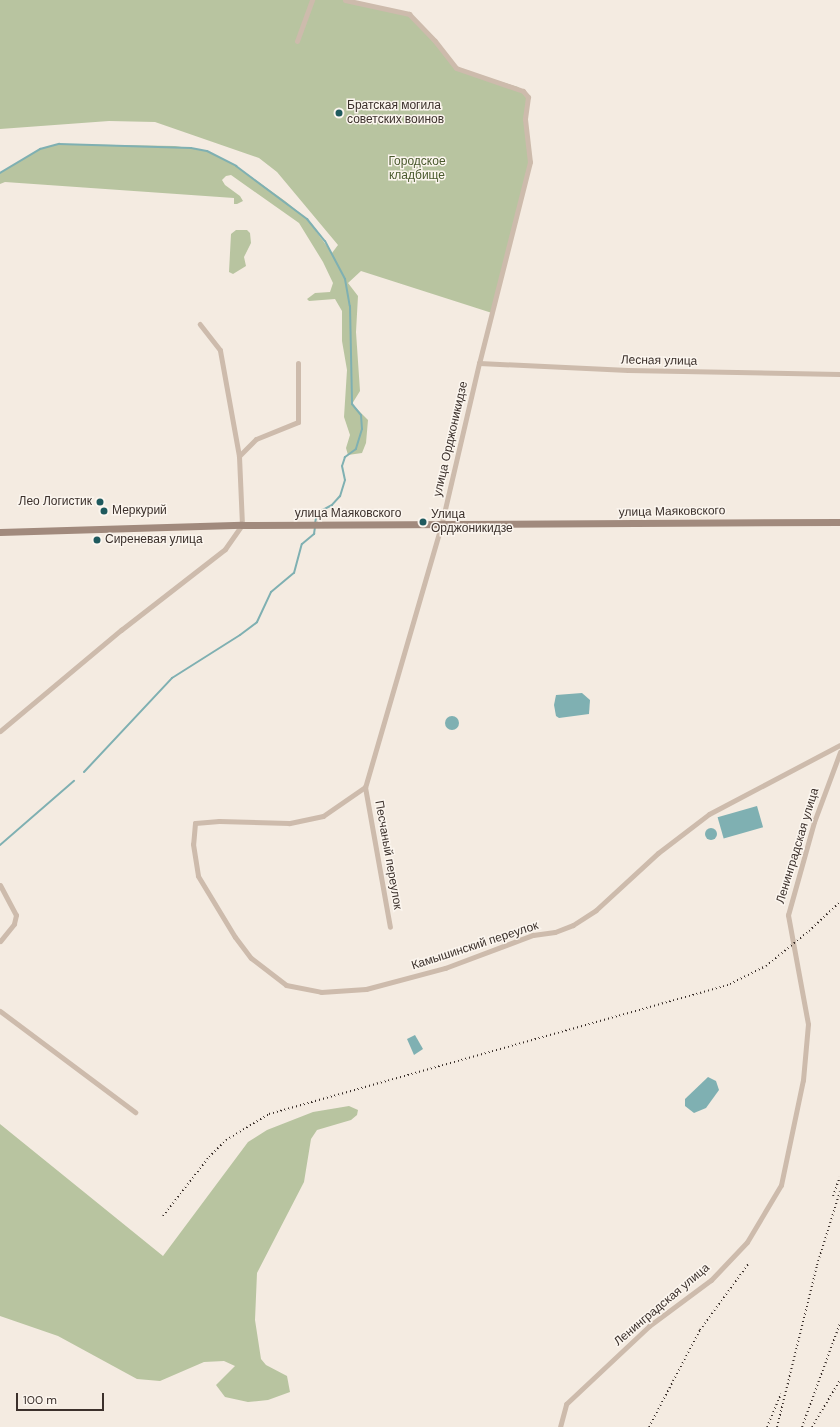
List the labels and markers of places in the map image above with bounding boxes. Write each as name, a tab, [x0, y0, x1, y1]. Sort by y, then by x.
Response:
place label: Братская могила советских воинов	[347, 99, 444, 127]
marker: Братская могила советских воинов	[334, 108, 344, 118]
place label: Лео Логистик	[19, 495, 92, 509]
marker: Лео Логистик	[95, 497, 105, 507]
place label: Меркурий	[112, 504, 167, 518]
marker: Меркурий	[99, 506, 109, 516]
place label: Улица Орджоникидзе	[431, 508, 513, 536]
marker: Улица Орджоникидзе	[418, 517, 428, 527]
place label: Сиреневая улица	[105, 533, 203, 547]
marker: Сиреневая улица	[92, 535, 102, 545]

